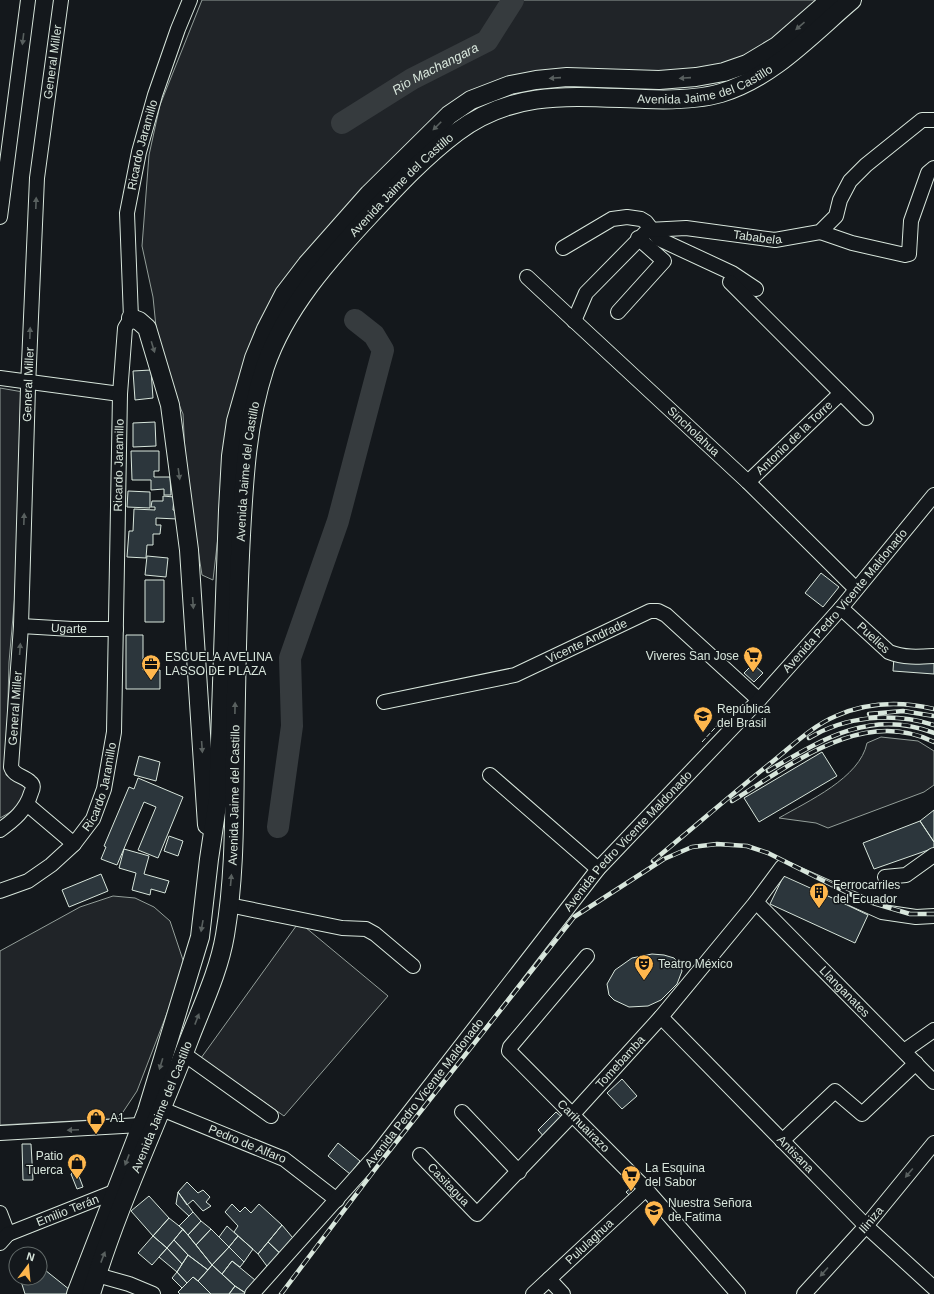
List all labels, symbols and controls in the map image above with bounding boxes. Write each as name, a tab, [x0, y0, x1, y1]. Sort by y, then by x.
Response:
one-way arrow	[795, 21, 806, 30]
street label: General Miller	[41, 24, 65, 100]
one-way arrow	[20, 33, 26, 45]
water label: Rio Machangara	[389, 39, 481, 97]
street label: Avenida Jaime del Castillo	[637, 62, 775, 106]
one-way arrow	[679, 74, 691, 81]
one-way arrow	[549, 75, 561, 82]
street label: Ricardo Jaramillo	[125, 98, 160, 191]
one-way arrow	[432, 121, 442, 131]
street label: Avenida Jaime del Castillo	[347, 130, 456, 239]
one-way arrow	[33, 196, 39, 209]
street label: Tababela	[732, 227, 783, 247]
one-way arrow	[27, 327, 34, 339]
one-way arrow	[150, 341, 156, 353]
street label: General Miller	[20, 347, 37, 422]
street label: Antonio de la Torre	[753, 398, 836, 478]
street label: Avenida Jaime del Castillo	[234, 400, 262, 542]
street label: Sincholahua	[664, 404, 723, 459]
street label: Ricardo Jaramillo	[111, 418, 127, 512]
one-way arrow	[176, 468, 182, 480]
one-way arrow	[21, 512, 27, 525]
street label: Avenida Pedro Vicente Maldonado	[780, 526, 910, 676]
one-way arrow	[189, 597, 196, 609]
street label: Vicente Andrade	[544, 616, 630, 666]
street label: Puelles	[854, 619, 893, 656]
street label: Ugarte	[50, 621, 87, 636]
one-way arrow	[16, 643, 23, 655]
supermarket icon: Viveres San Jose	[742, 645, 764, 673]
place label: Viveres San Jose	[646, 649, 739, 663]
place label: ESCUELA AVELINA LASSO DE PLAZA	[165, 650, 273, 678]
office icon: ESCUELA AVELINA LASSO DE PLAZA	[140, 653, 162, 681]
street label: General Miller	[6, 670, 25, 746]
one-way arrow	[232, 701, 238, 714]
place label: República del Brasil	[717, 702, 771, 730]
school or university icon: República del Brasil	[692, 705, 714, 733]
street label: Avenida Jaime del Castillo	[225, 724, 242, 866]
street label: Ricardo Jaramillo	[79, 741, 119, 834]
one-way arrow	[198, 741, 205, 753]
street label: Avenida Pedro Vicente Maldonado	[561, 768, 695, 914]
one-way arrow	[228, 874, 235, 886]
place label: Ferrocarriles del Ecuador	[833, 878, 900, 906]
building icon: Ferrocarriles del Ecuador	[808, 881, 830, 909]
one-way arrow	[199, 920, 205, 932]
theatre icon: Teatro México	[633, 953, 655, 981]
place label: Teatro México	[658, 957, 733, 971]
street label: Llanganates	[817, 963, 873, 1020]
one-way arrow	[195, 1012, 201, 1024]
street label: Avenida Pedro Vicente Maldonado	[362, 1015, 487, 1170]
street label: Tomebamba	[593, 1032, 648, 1091]
street label: Avenida Jaime del Castillo	[129, 1039, 195, 1175]
one-way arrow	[158, 1058, 164, 1070]
street label: Carihuairazo	[554, 1097, 613, 1155]
shop icon: A1	[85, 1107, 107, 1135]
place label: A1	[110, 1111, 125, 1125]
street label: Pedro de Alfaro	[206, 1122, 289, 1166]
one-way arrow	[67, 1126, 79, 1133]
street label: Antisana	[774, 1132, 817, 1176]
place label: Patio Tuerca	[26, 1149, 63, 1177]
shop icon: Patio Tuerca	[66, 1152, 88, 1180]
one-way arrow	[123, 1155, 129, 1167]
street label: Casitagua	[425, 1160, 473, 1209]
place label: La Esquina del Sabor	[645, 1161, 705, 1189]
supermarket icon: La Esquina del Sabor	[620, 1164, 642, 1192]
one-way arrow	[905, 1168, 914, 1179]
street label: Emilio Terán	[34, 1192, 101, 1229]
place label: Nuestra Señora de Fatima	[668, 1196, 752, 1224]
school or university icon: Nuestra Señora de Fatima	[643, 1199, 665, 1227]
street label: Iliniza	[856, 1203, 886, 1236]
street label: Pululaghua	[563, 1216, 616, 1267]
north arrow	[8, 1246, 48, 1286]
text: N	[25, 1250, 36, 1263]
one-way arrow	[101, 1251, 107, 1263]
one-way arrow	[820, 1267, 829, 1277]

